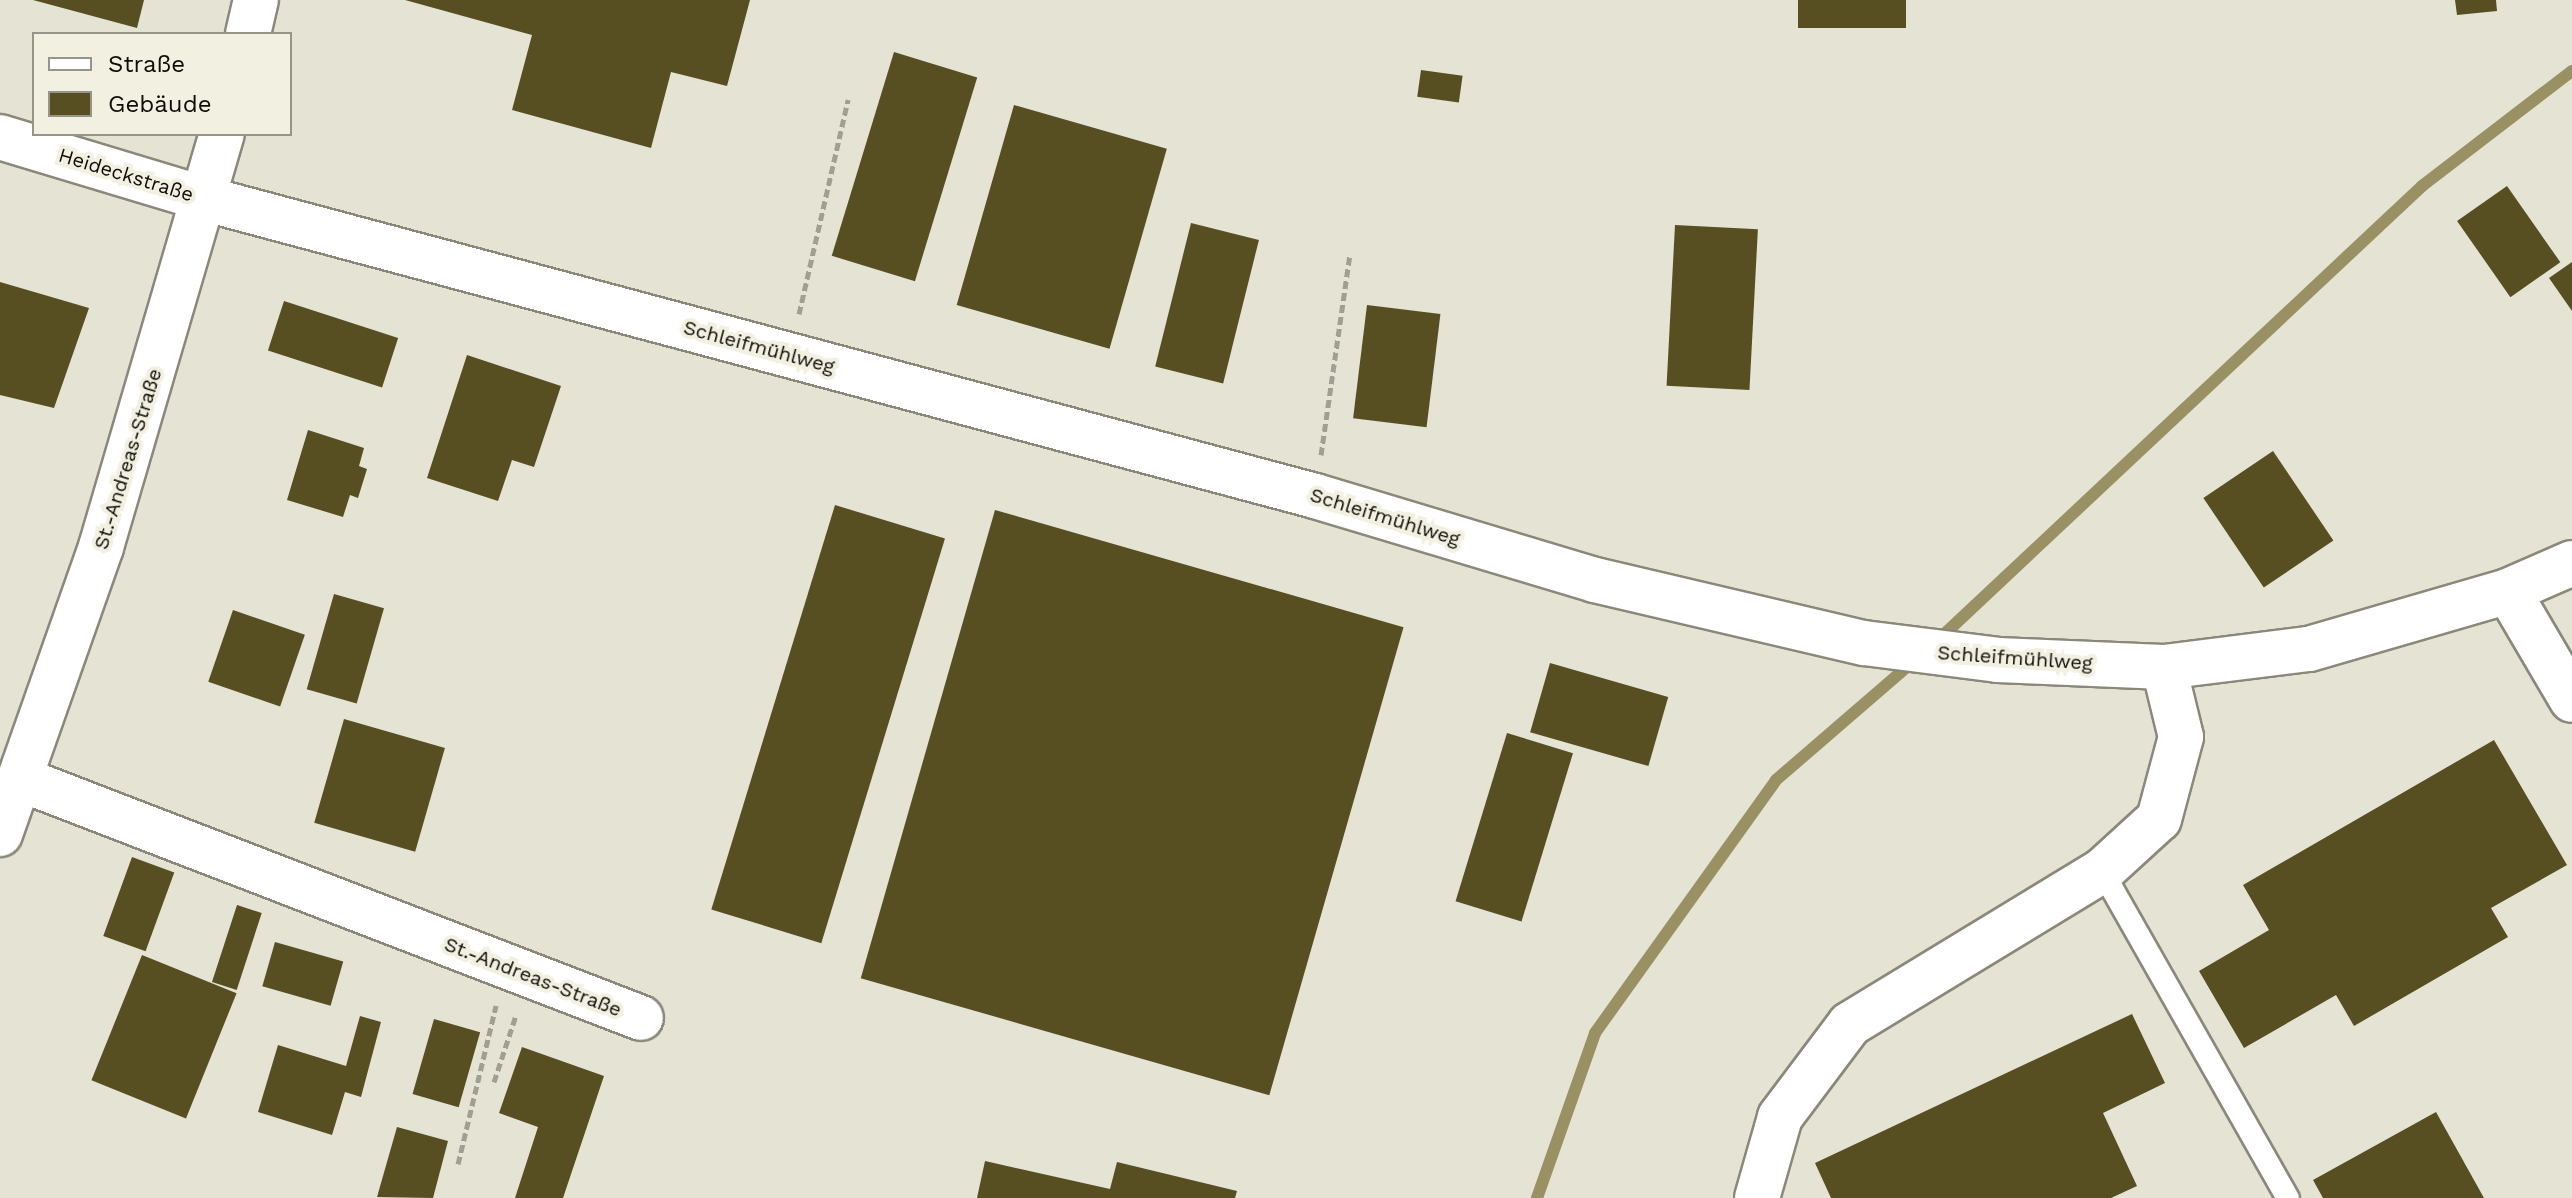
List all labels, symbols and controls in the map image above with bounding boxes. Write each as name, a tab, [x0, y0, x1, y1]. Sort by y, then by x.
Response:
legend	[32, 32, 292, 136]
text: Straße	[108, 50, 185, 78]
text: Gebäude	[108, 90, 212, 118]
street label: Heideckstraße	[56, 143, 196, 207]
street label: Schleifmühlweg	[681, 315, 837, 379]
street label: St.-Andreas-Straße	[89, 366, 167, 552]
street label: Schleifmühlweg	[1307, 483, 1463, 551]
street label: Schleifmühlweg	[1937, 641, 2093, 675]
street label: St.-Andreas-Straße	[441, 932, 625, 1022]

